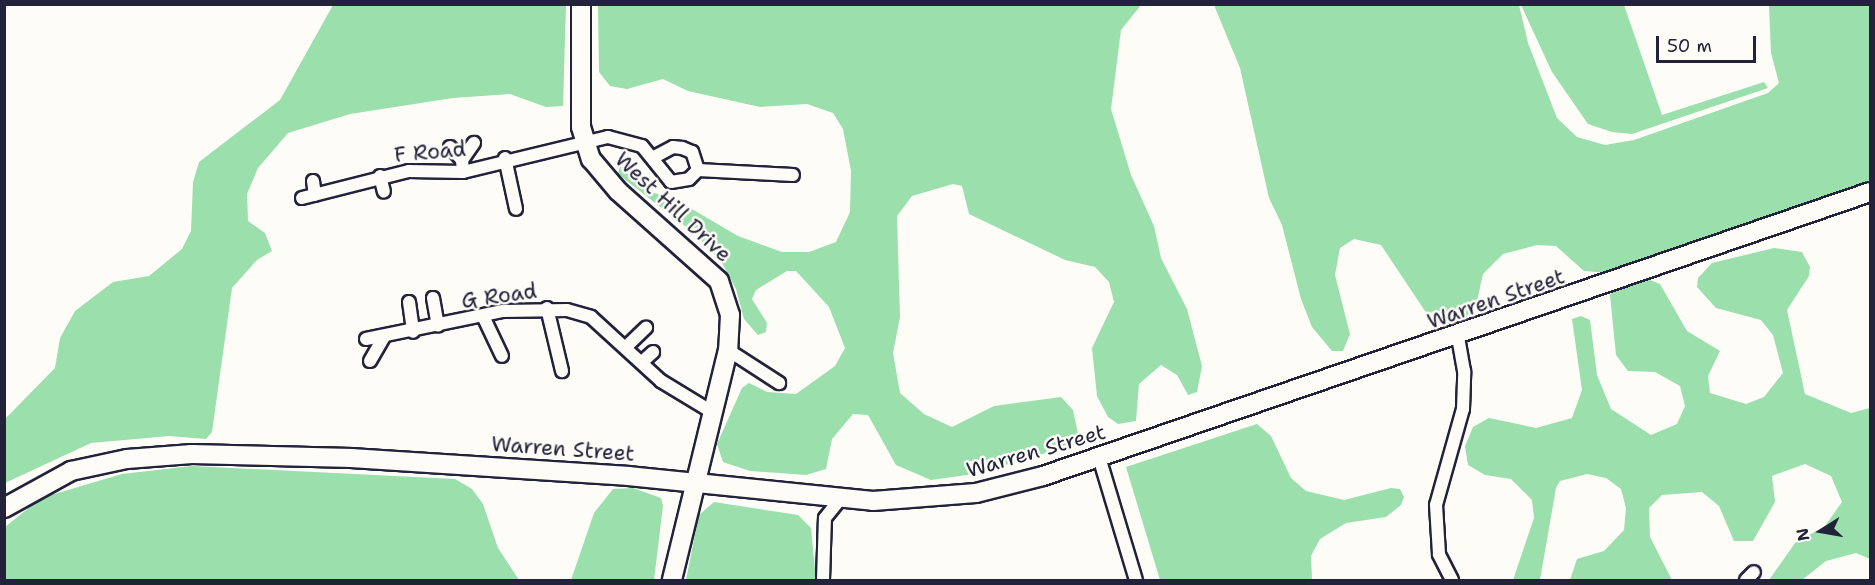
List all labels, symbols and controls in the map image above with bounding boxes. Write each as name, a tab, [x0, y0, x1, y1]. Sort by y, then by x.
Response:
scale bar	[1659, 24, 1760, 62]
text: 50 m	[1667, 34, 1712, 58]
street label: F Road	[393, 136, 467, 168]
street label: West Hill Drive	[610, 147, 736, 267]
street label: Warren Street	[1424, 264, 1568, 334]
street label: G Road	[460, 278, 538, 314]
street label: Warren Street	[964, 419, 1108, 483]
street label: Warren Street	[491, 431, 635, 467]
north arrow	[1791, 501, 1851, 561]
text: N	[1791, 526, 1814, 543]

